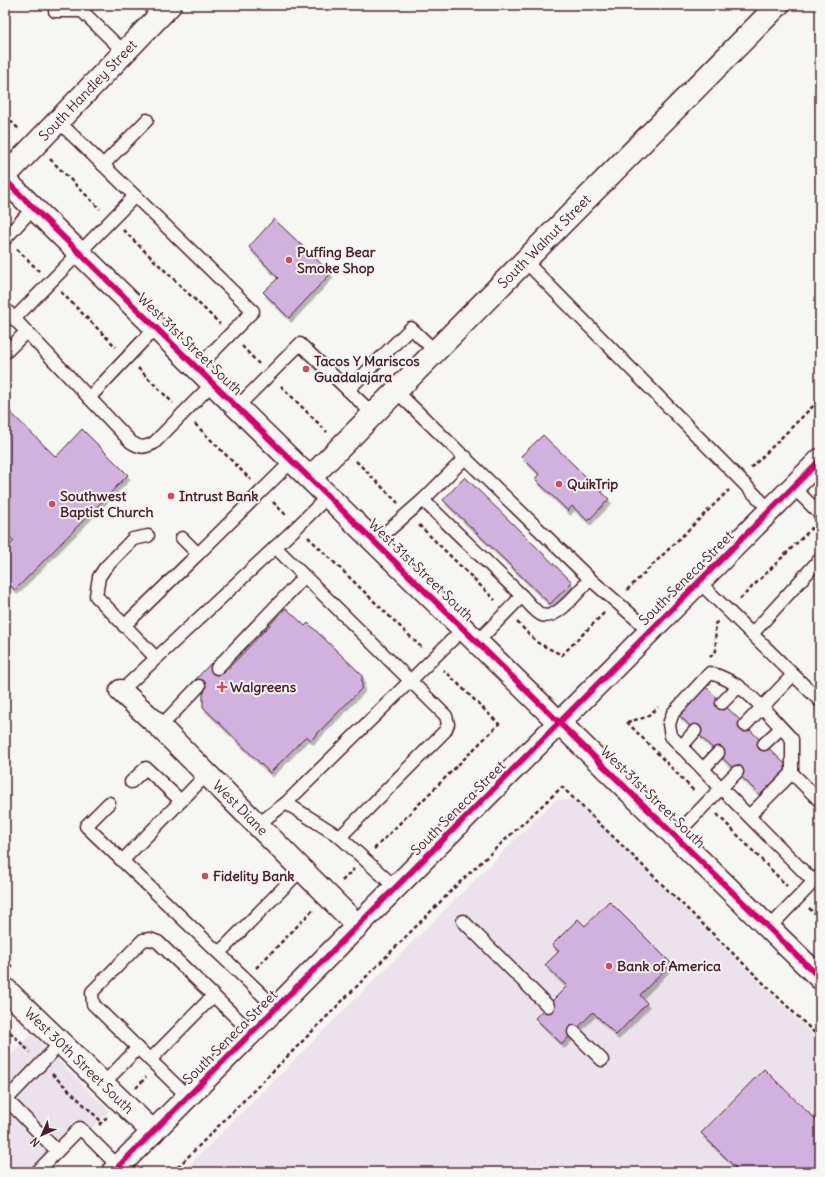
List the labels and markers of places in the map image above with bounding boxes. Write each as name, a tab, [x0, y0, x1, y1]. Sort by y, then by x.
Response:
place label: Puffing Bear Smoke Shop	[297, 243, 376, 277]
marker: Puffing Bear Smoke Shop	[284, 255, 294, 265]
place label: Tacos Y Mariscos Guadalajara	[314, 352, 420, 386]
marker: Tacos Y Mariscos Guadalajara	[301, 364, 311, 374]
place label: QuikTrip	[567, 475, 618, 493]
marker: QuikTrip	[554, 479, 564, 489]
place label: Southwest Baptist Church	[60, 487, 154, 521]
place label: Intrust Bank	[179, 487, 258, 505]
marker: Intrust Bank	[166, 491, 176, 501]
marker: Southwest Baptist Church	[47, 499, 57, 509]
place label: Walgreens	[230, 678, 297, 696]
marker: Walgreens	[217, 682, 227, 692]
place label: Fidelity Bank	[213, 867, 294, 885]
marker: Fidelity Bank	[200, 871, 210, 881]
place label: Bank of America	[617, 957, 721, 975]
marker: Bank of America	[604, 961, 614, 971]

